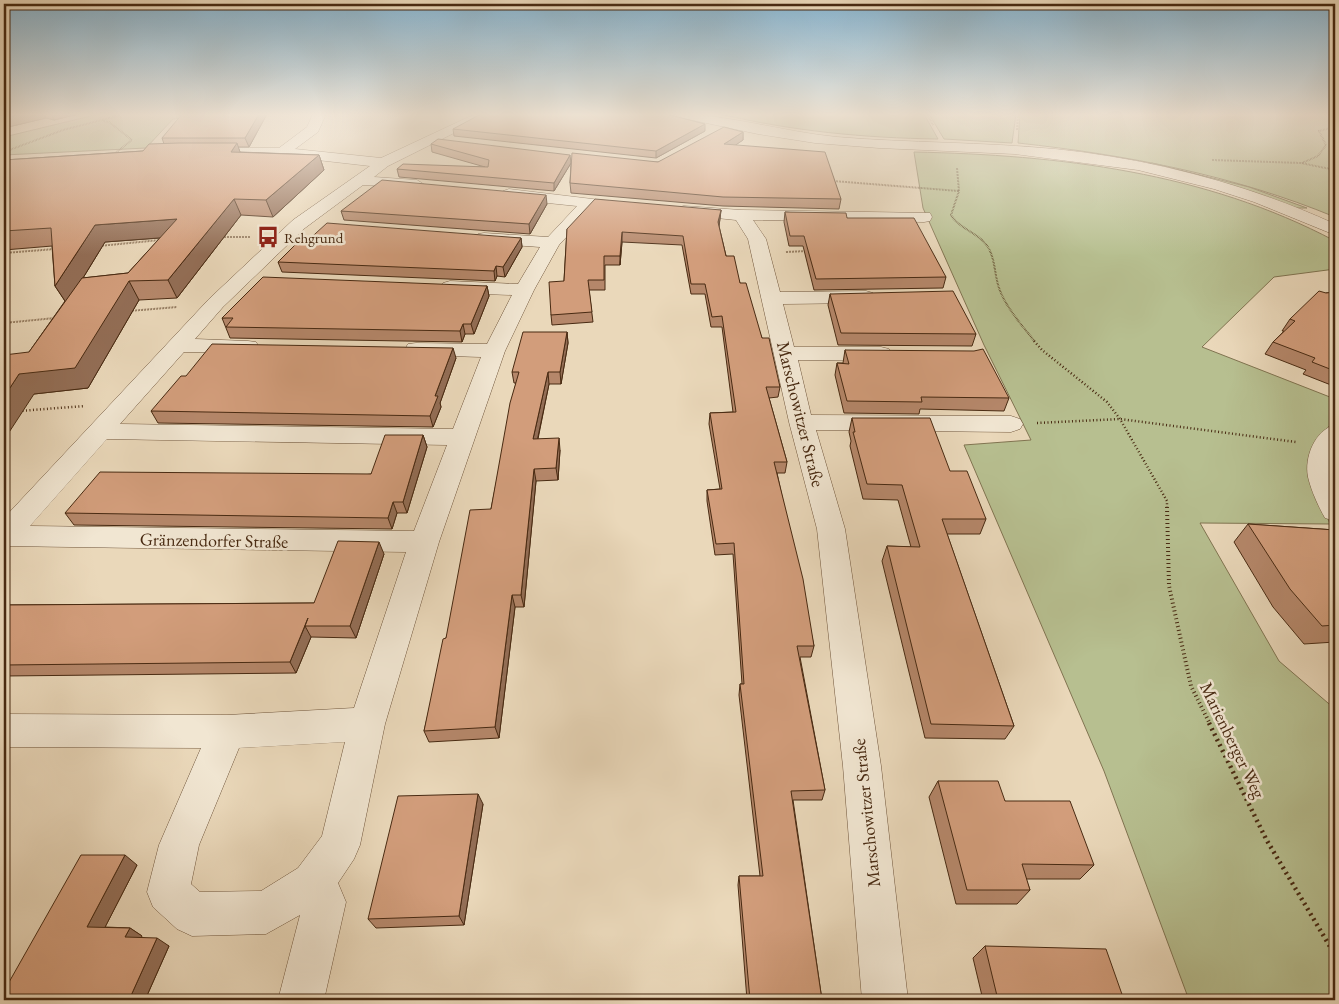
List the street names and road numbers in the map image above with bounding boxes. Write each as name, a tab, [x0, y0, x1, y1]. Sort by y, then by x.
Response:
street label: Marschowitzer Straße	[772, 339, 830, 489]
street label: Gränzendorfer Straße	[140, 527, 288, 553]
street label: Marienberger Weg	[1195, 678, 1271, 802]
street label: Marschowitzer Straße	[847, 738, 885, 888]

